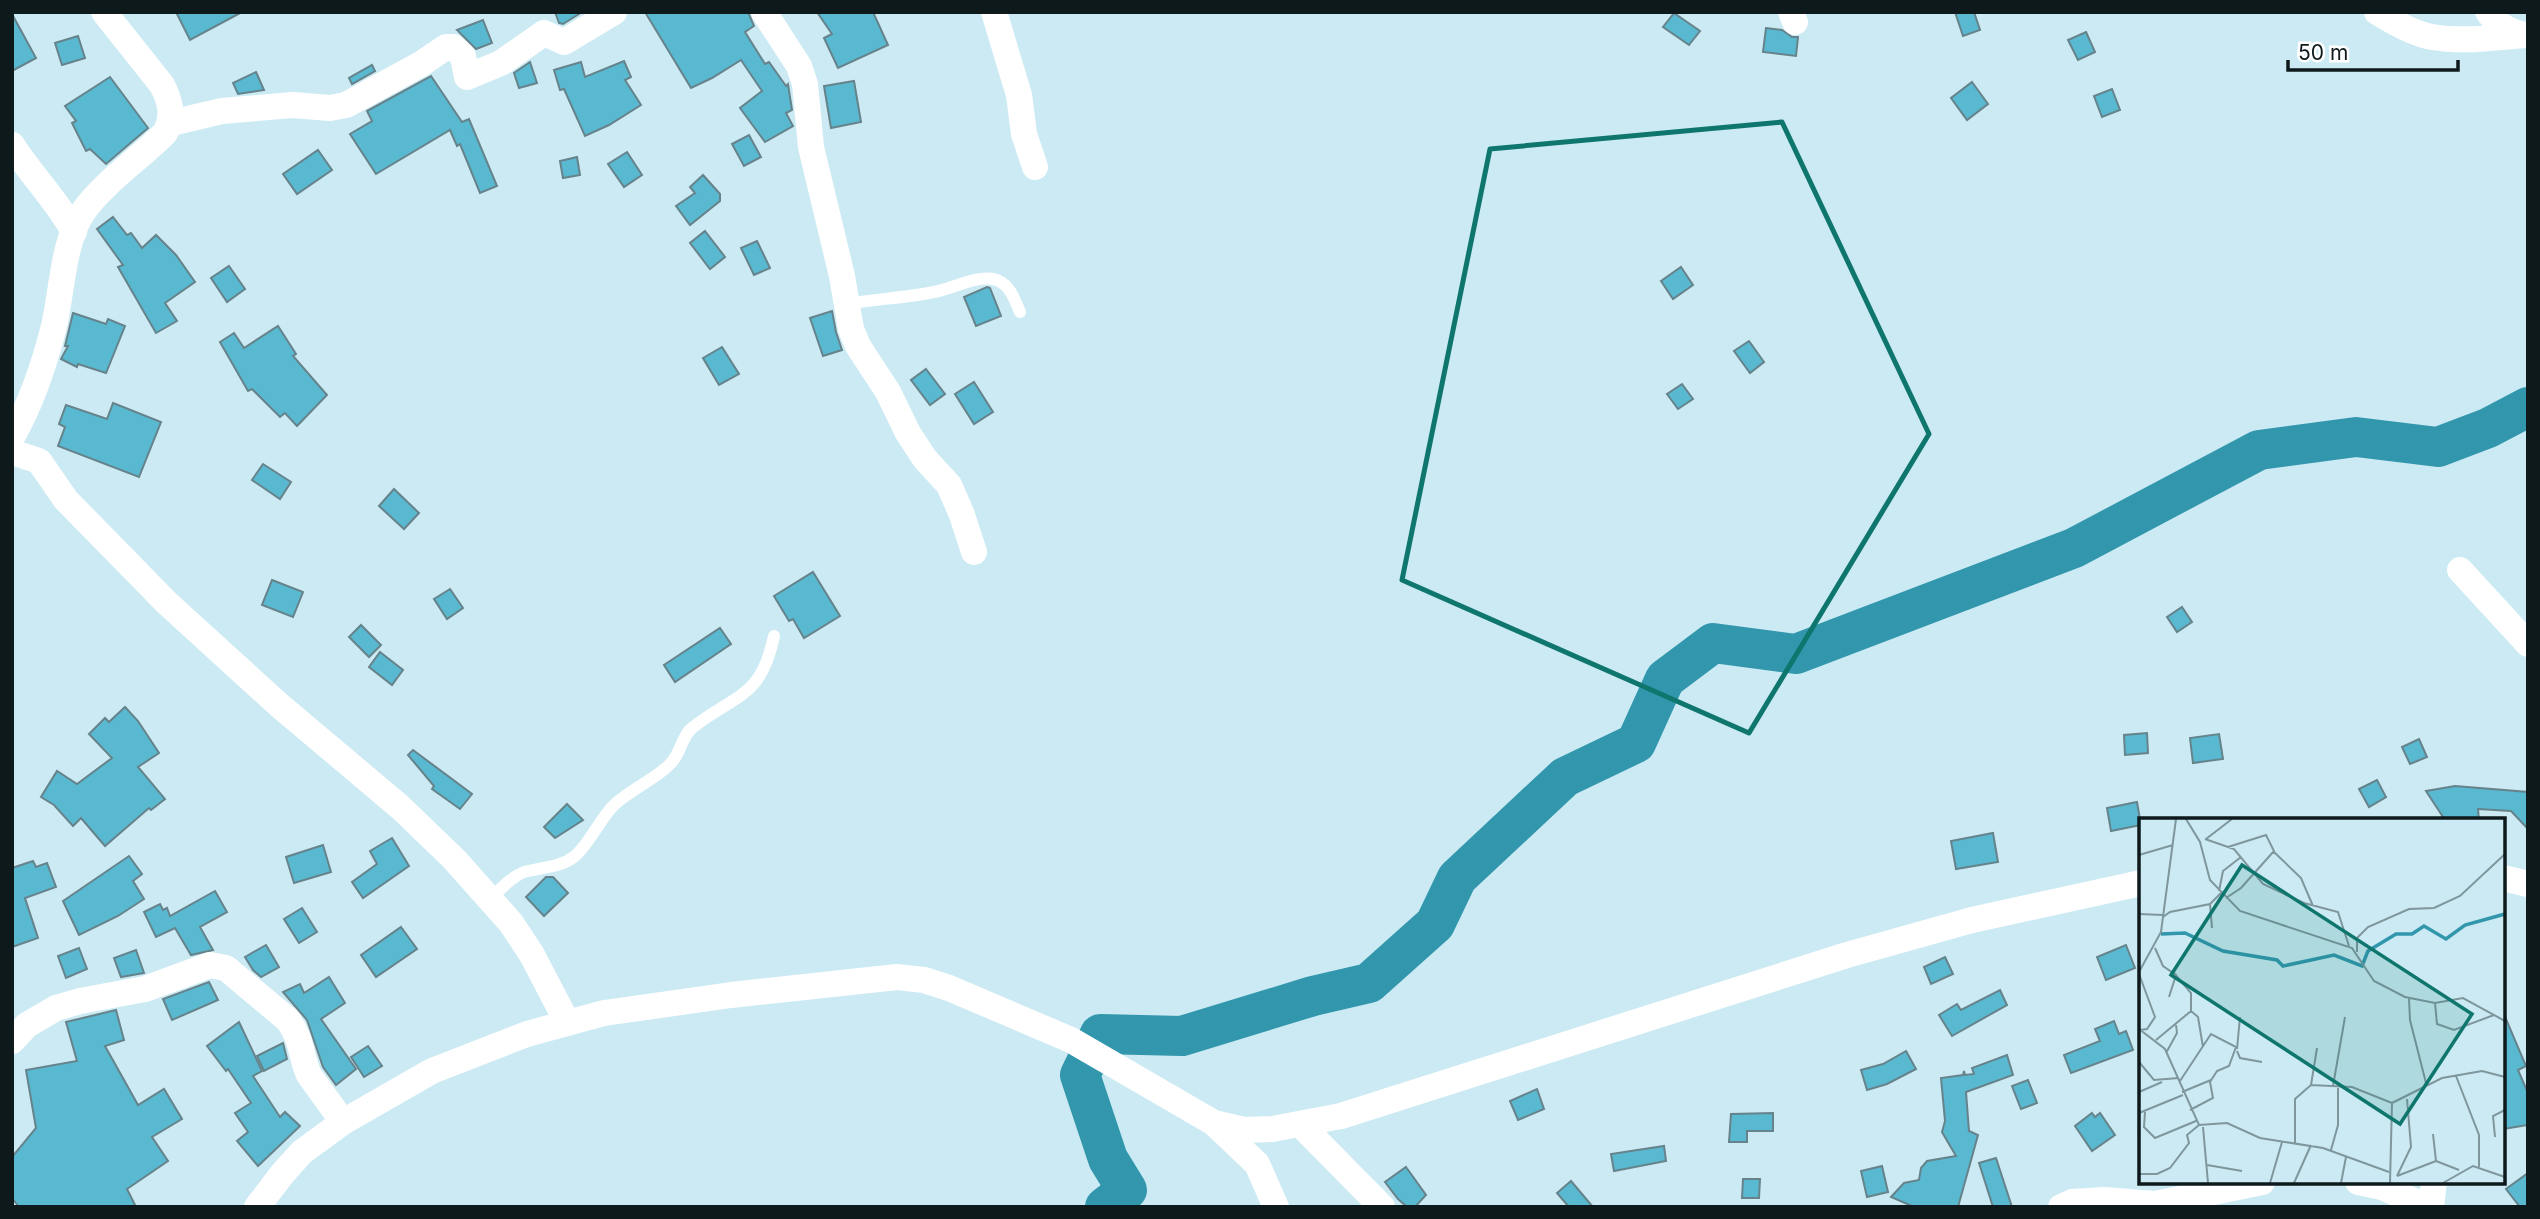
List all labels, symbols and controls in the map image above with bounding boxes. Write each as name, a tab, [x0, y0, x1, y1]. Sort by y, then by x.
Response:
scale bar	[2288, 28, 2458, 72]
text: 50 m	[2298, 40, 2348, 65]
inset map	[2139, 818, 2505, 1184]

